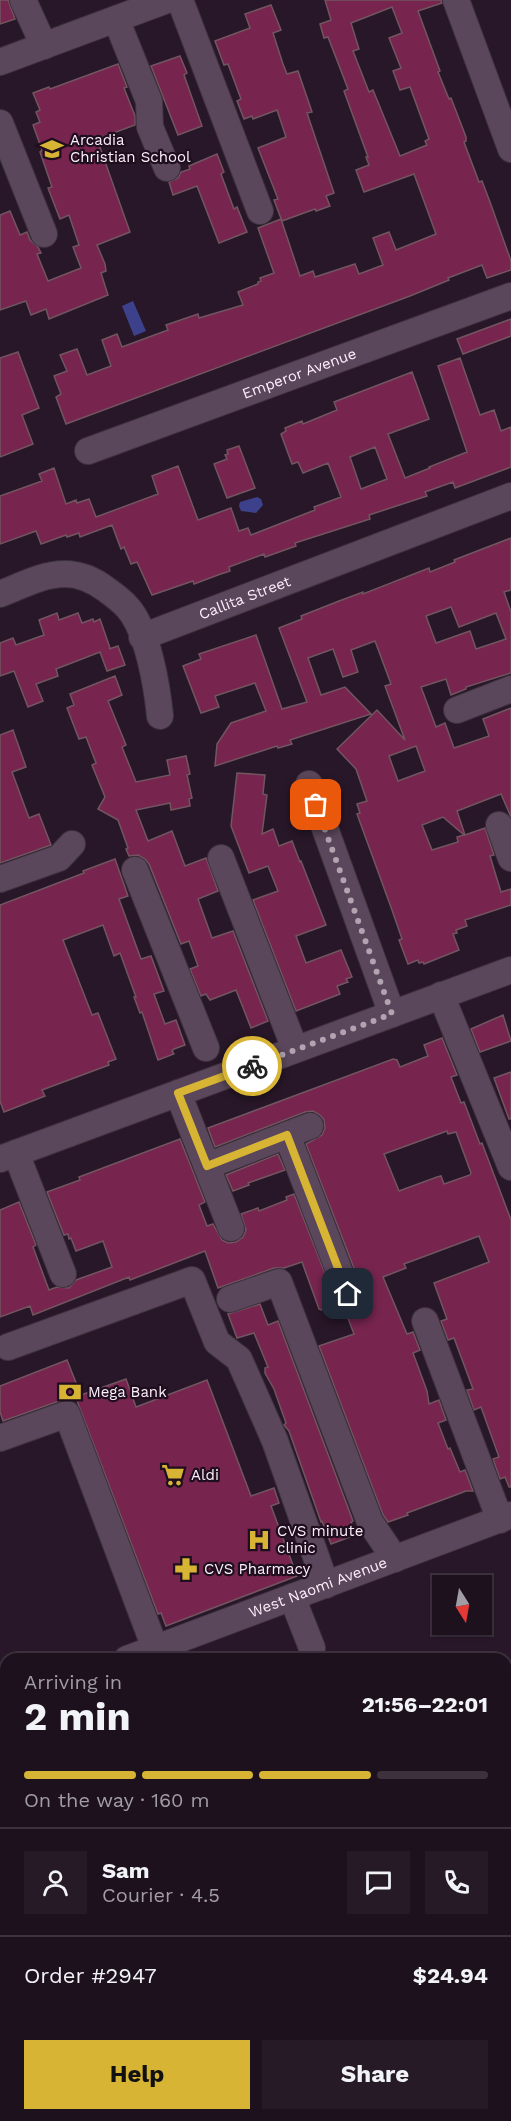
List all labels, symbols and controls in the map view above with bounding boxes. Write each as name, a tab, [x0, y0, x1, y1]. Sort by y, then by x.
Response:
place label: Arcadia Christian School	[70, 131, 191, 166]
school or university icon: Arcadia Christian School	[39, 136, 65, 162]
street label: Emperor Avenue	[240, 344, 359, 403]
street label: Callita Street	[196, 572, 294, 623]
pin	[290, 779, 341, 830]
icon: bag	[299, 788, 332, 821]
courier	[222, 1036, 282, 1096]
icon: bike	[236, 1050, 269, 1083]
pin	[322, 1268, 373, 1319]
icon: home	[331, 1277, 364, 1310]
bank icon: Mega Bank	[57, 1379, 83, 1405]
place label: Mega Bank	[88, 1383, 167, 1401]
supermarket icon: Aldi	[160, 1462, 186, 1488]
place label: Aldi	[191, 1466, 219, 1484]
place label: CVS minute clinic	[277, 1522, 363, 1557]
hospital icon: CVS minute clinic	[246, 1527, 272, 1553]
street label: West Naomi Avenue	[246, 1553, 390, 1621]
pharmacy icon: CVS Pharmacy	[173, 1556, 199, 1582]
place label: CVS Pharmacy	[204, 1560, 310, 1578]
north arrow	[432, 1575, 492, 1635]
map controls	[432, 1575, 492, 1635]
text: Arriving in	[24, 1670, 122, 1694]
text: 21:56–22:01	[362, 1692, 488, 1717]
text: 2 min	[24, 1694, 131, 1739]
text: On the way · 160 m	[24, 1788, 209, 1812]
button: person	[24, 1851, 87, 1914]
button: chat	[347, 1851, 410, 1914]
button: phone	[425, 1851, 488, 1914]
text: Sam	[102, 1858, 150, 1883]
text: Courier · 4.5	[102, 1883, 220, 1907]
text: Order #2947	[24, 1963, 157, 1988]
text: $24.94	[413, 1963, 488, 1988]
button: Help	[24, 2040, 250, 2109]
button: Share	[262, 2040, 488, 2109]

